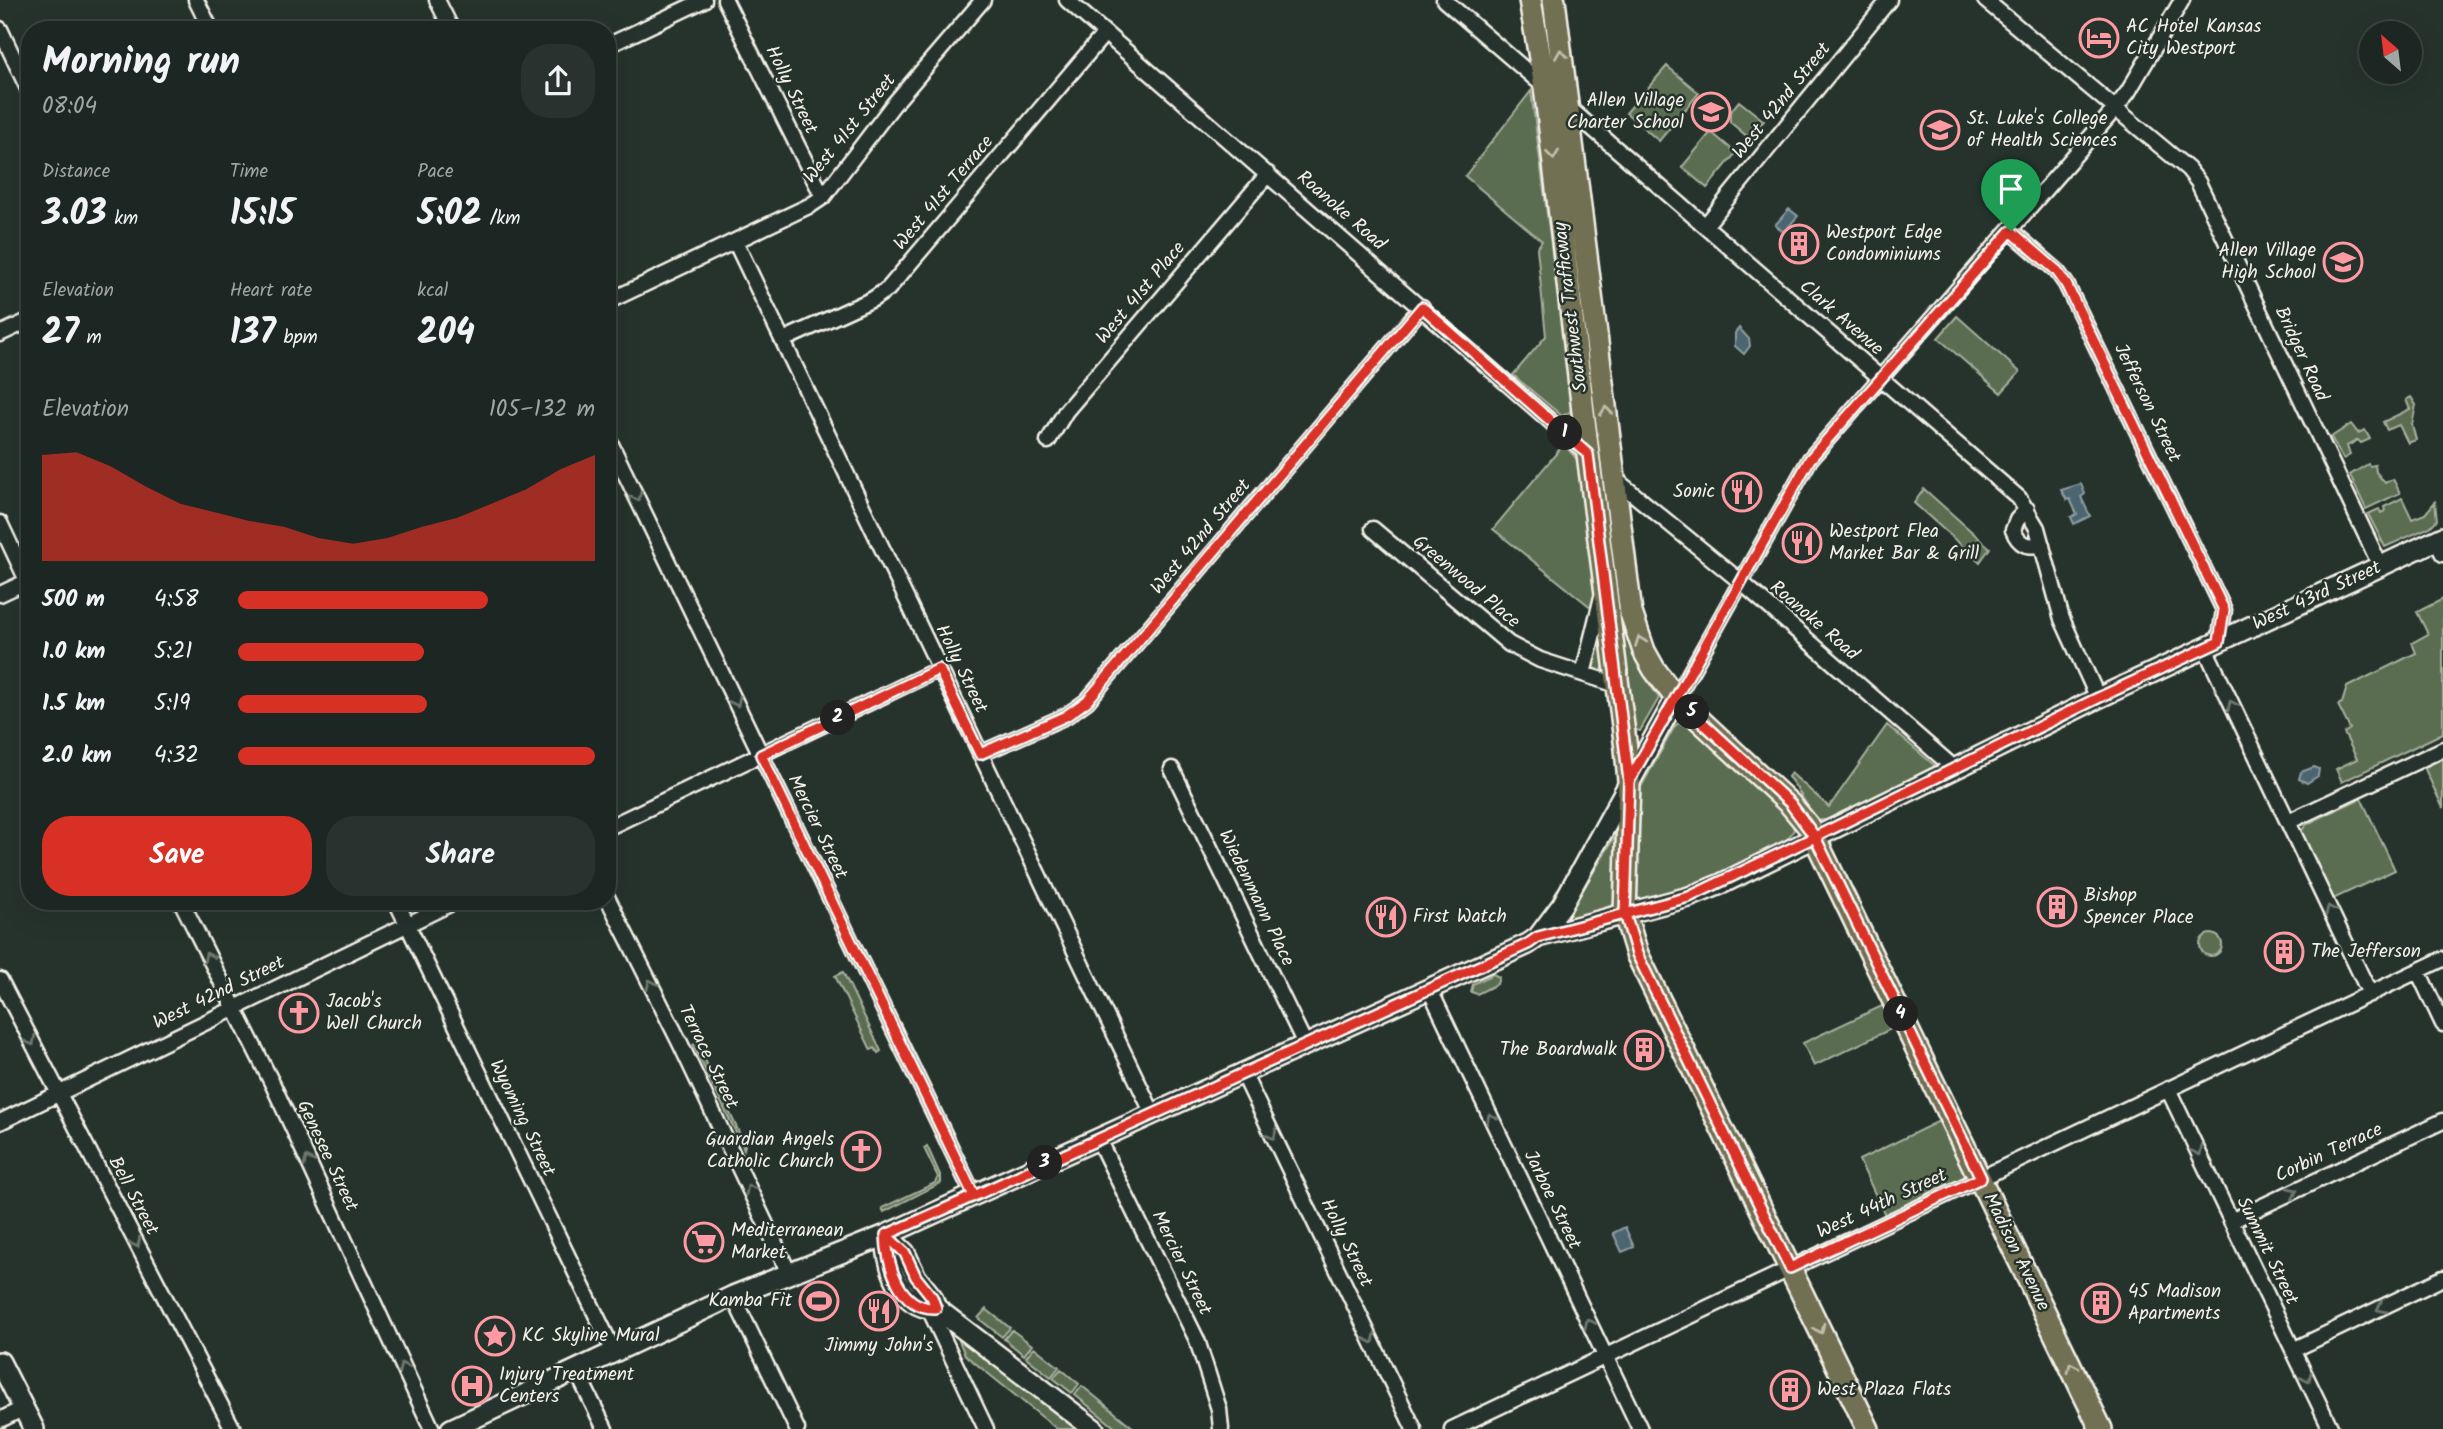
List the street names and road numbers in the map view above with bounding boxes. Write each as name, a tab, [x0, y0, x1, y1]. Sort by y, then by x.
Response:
street label: West 42nd Street	[1725, 35, 1839, 166]
street label: Holly Street	[757, 41, 826, 140]
street label: West 41st Street	[796, 67, 904, 191]
street label: West 41st Terrace	[886, 128, 1002, 257]
street label: Roanoke Road	[1289, 163, 1393, 259]
street label: Southwest Trafficway	[1546, 219, 1596, 394]
street label: West 41st Place	[1089, 234, 1194, 351]
street label: Clark Avenue	[1792, 273, 1890, 364]
street label: Bridger Road	[2266, 301, 2336, 407]
street label: Jefferson Street	[2105, 338, 2189, 468]
street label: West 42nd Street	[1143, 472, 1259, 602]
street label: Greenwood Place	[1405, 528, 1527, 637]
street label: West 43rd Street	[2248, 553, 2387, 639]
street label: Roanoke Road	[1762, 573, 1866, 669]
street label: Holly Street	[927, 620, 996, 719]
street label: Mercier Street	[779, 769, 856, 885]
street label: Wiedenmann Place	[1210, 825, 1302, 972]
street label: West 42nd Street	[148, 948, 291, 1038]
street label: Terrace Street	[670, 1000, 747, 1115]
street label: Wyoming Street	[481, 1054, 564, 1182]
street label: Genesee Street	[288, 1095, 366, 1217]
street label: Corbin Terrace	[2270, 1115, 2388, 1191]
street label: Jarboe Street	[1515, 1145, 1589, 1255]
street label: Bell Street	[100, 1151, 167, 1241]
street label: West 44th Street	[1812, 1160, 1953, 1247]
street label: Madison Avenue	[1974, 1188, 2058, 1317]
street label: Summit Street	[2228, 1192, 2306, 1311]
street label: Holly Street	[1312, 1194, 1381, 1293]
street label: Mercier Street	[1143, 1205, 1220, 1321]

